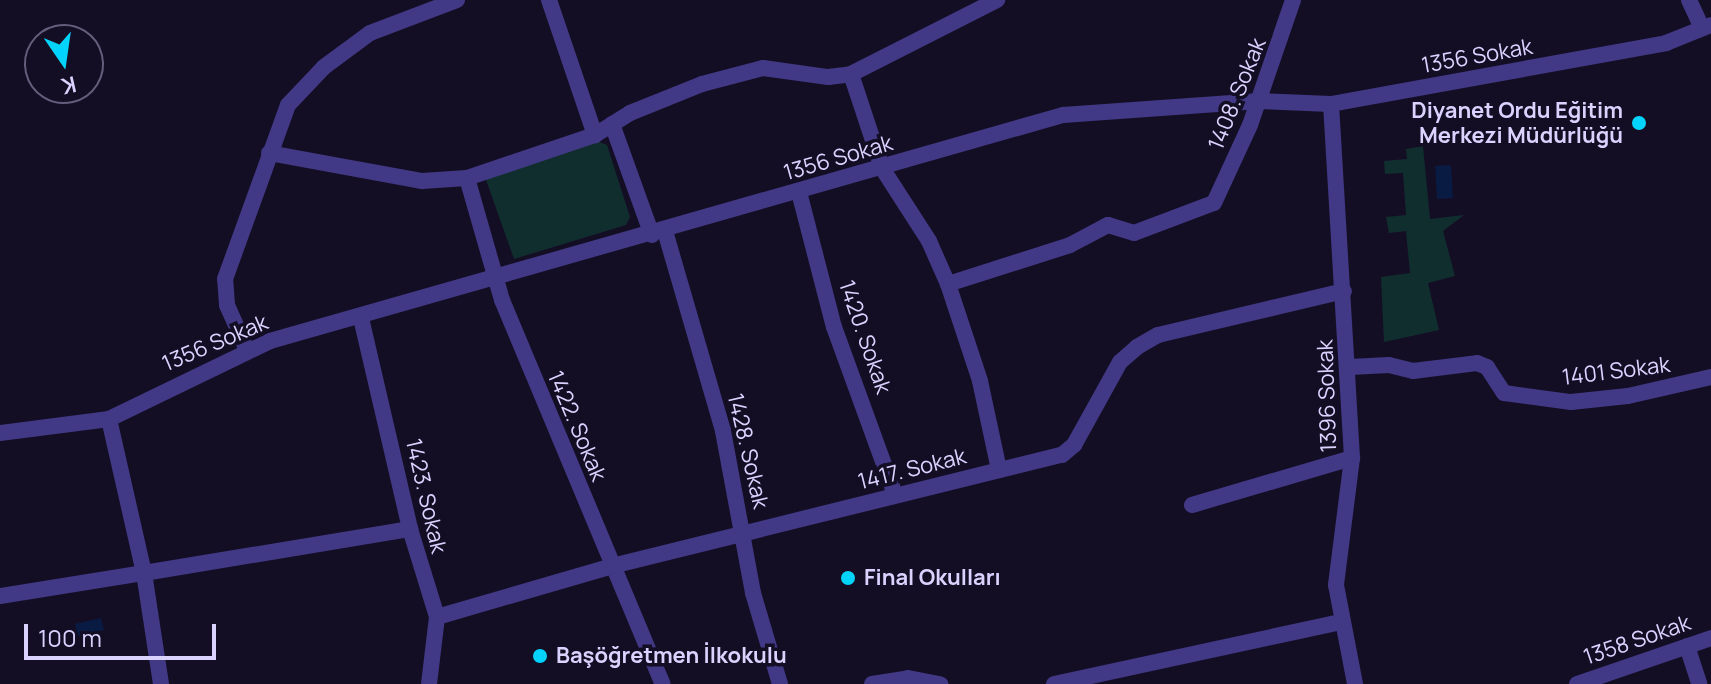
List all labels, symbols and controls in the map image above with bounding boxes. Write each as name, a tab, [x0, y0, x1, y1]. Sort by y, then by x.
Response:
north arrow	[24, 24, 104, 104]
street label: 1356 Sokak	[1419, 33, 1535, 79]
street label: 1408. Sokak	[1203, 34, 1271, 154]
text: K	[59, 69, 79, 102]
place label: Diyanet Ordu Eğitim Merkezi Müdürlüğü	[1411, 97, 1623, 148]
marker: Diyanet Ordu Eğitim Merkezi Müdürlüğü	[1630, 114, 1648, 132]
street label: 1356 Sokak	[780, 130, 896, 186]
street label: 1420. Sokak	[833, 277, 897, 397]
street label: 1356 Sokak	[158, 309, 272, 377]
street label: 1396 Sokak	[1312, 339, 1342, 453]
street label: 1401 Sokak	[1561, 351, 1671, 391]
street label: 1422. Sokak	[542, 367, 612, 485]
street label: 1428. Sokak	[722, 391, 774, 511]
street label: 1423. Sokak	[400, 436, 452, 556]
street label: 1417. Sokak	[855, 443, 969, 495]
place label: Final Okulları	[864, 565, 1001, 591]
marker: Final Okulları	[839, 569, 857, 587]
scale bar	[28, 608, 220, 658]
street label: 1358 Sokak	[1580, 609, 1694, 671]
text: 100 m	[38, 621, 102, 654]
place label: Başöğretmen İlkokulu	[556, 643, 787, 669]
marker: Başöğretmen İlkokulu	[531, 647, 549, 665]

